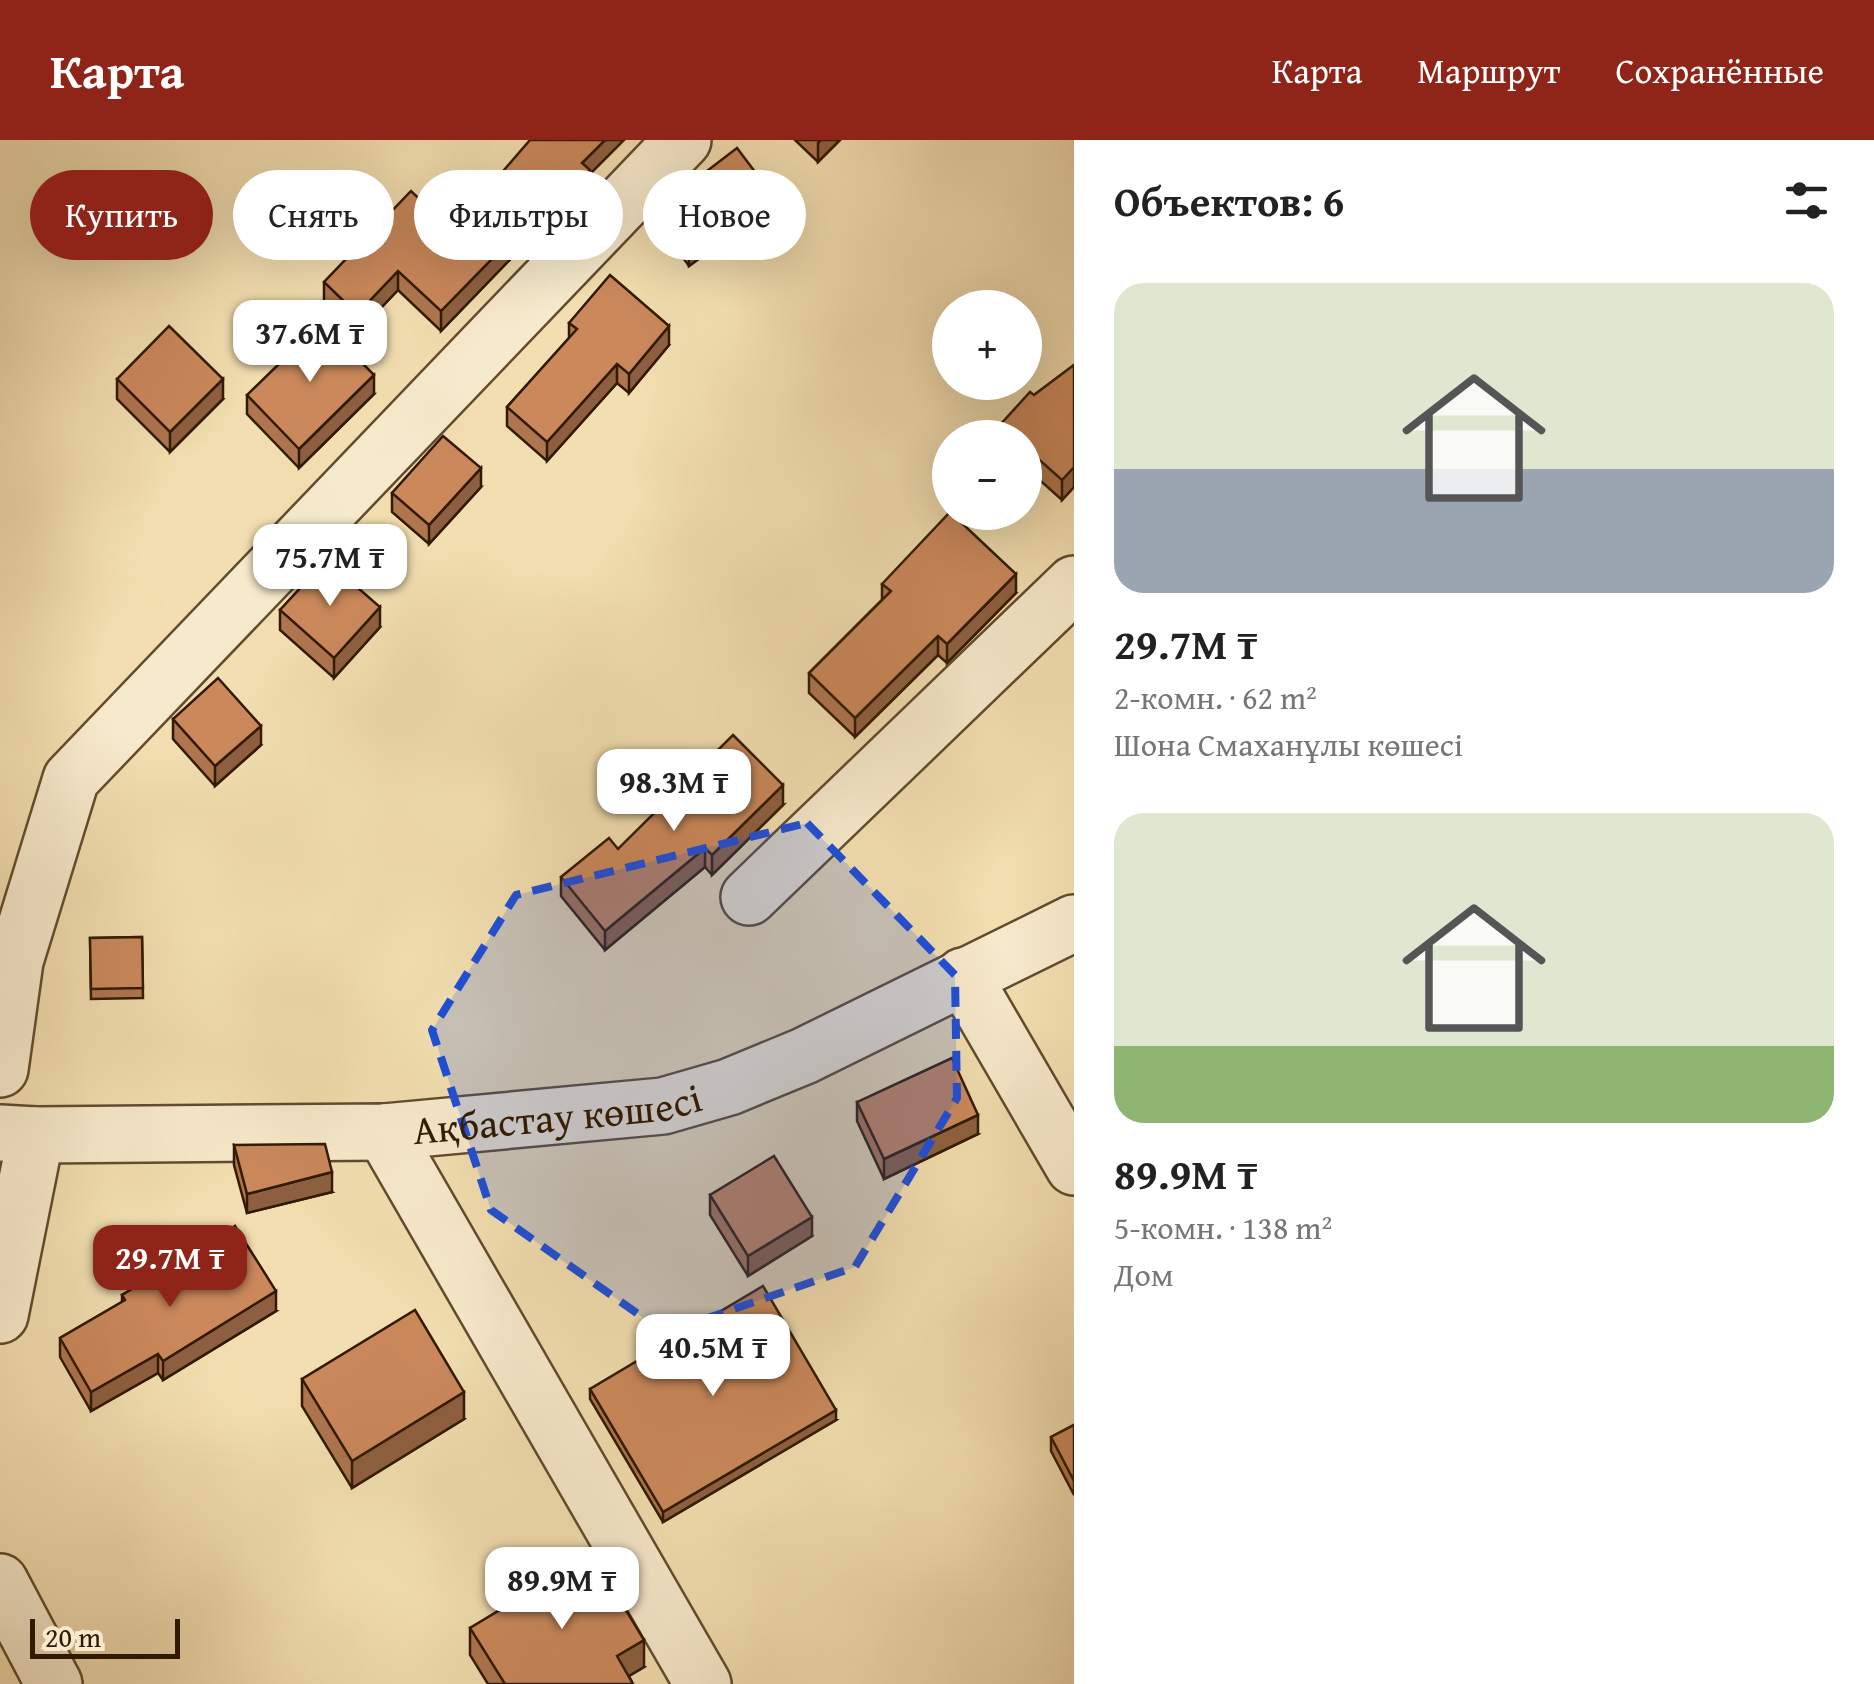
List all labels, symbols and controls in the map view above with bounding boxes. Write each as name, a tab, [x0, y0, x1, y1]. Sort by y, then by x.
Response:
text: Карта	[50, 35, 184, 106]
text: Карта	[1272, 45, 1362, 96]
text: Маршрут	[1417, 45, 1560, 96]
text: Сохранённые	[1615, 45, 1824, 96]
chip: Купить	[30, 170, 213, 260]
chip: Снять	[233, 170, 394, 260]
chip: Фильтры	[414, 170, 623, 260]
chip: Новое	[643, 170, 806, 260]
text: Объектов: 6	[1114, 170, 1344, 231]
icon: filters	[1779, 173, 1834, 228]
map controls	[932, 290, 1042, 530]
button: +	[932, 290, 1042, 400]
pin: 37.6M ₸	[218, 300, 402, 385]
text: 37.6M ₸	[255, 309, 365, 356]
icon: home	[1384, 348, 1564, 528]
button: −	[932, 420, 1042, 530]
pin: 75.7M ₸	[238, 524, 422, 609]
text: 75.7M ₸	[275, 533, 385, 580]
text: 29.7M ₸	[1114, 613, 1258, 674]
text: 2-комн. · 62 m²	[1114, 674, 1317, 721]
text: Шона Смаханұлы көшесі	[1114, 721, 1463, 768]
pin: 98.3M ₸	[582, 749, 766, 834]
text: 98.3M ₸	[619, 758, 729, 805]
icon: home	[1384, 878, 1564, 1058]
street label: Ақбастау көшесі	[410, 1067, 708, 1159]
text: 89.9M ₸	[1114, 1143, 1258, 1204]
text: 5-комн. · 138 m²	[1114, 1204, 1332, 1251]
pin: 29.7M ₸	[78, 1225, 262, 1310]
text: 29.7M ₸	[115, 1234, 225, 1281]
text: Дом	[1114, 1251, 1174, 1298]
pin: 40.5M ₸	[621, 1314, 805, 1399]
text: 40.5M ₸	[658, 1323, 768, 1370]
pin: 89.9M ₸	[470, 1547, 654, 1632]
text: 89.9M ₸	[507, 1556, 617, 1603]
scale bar	[30, 1614, 180, 1658]
text: 20 m	[45, 1616, 101, 1657]

